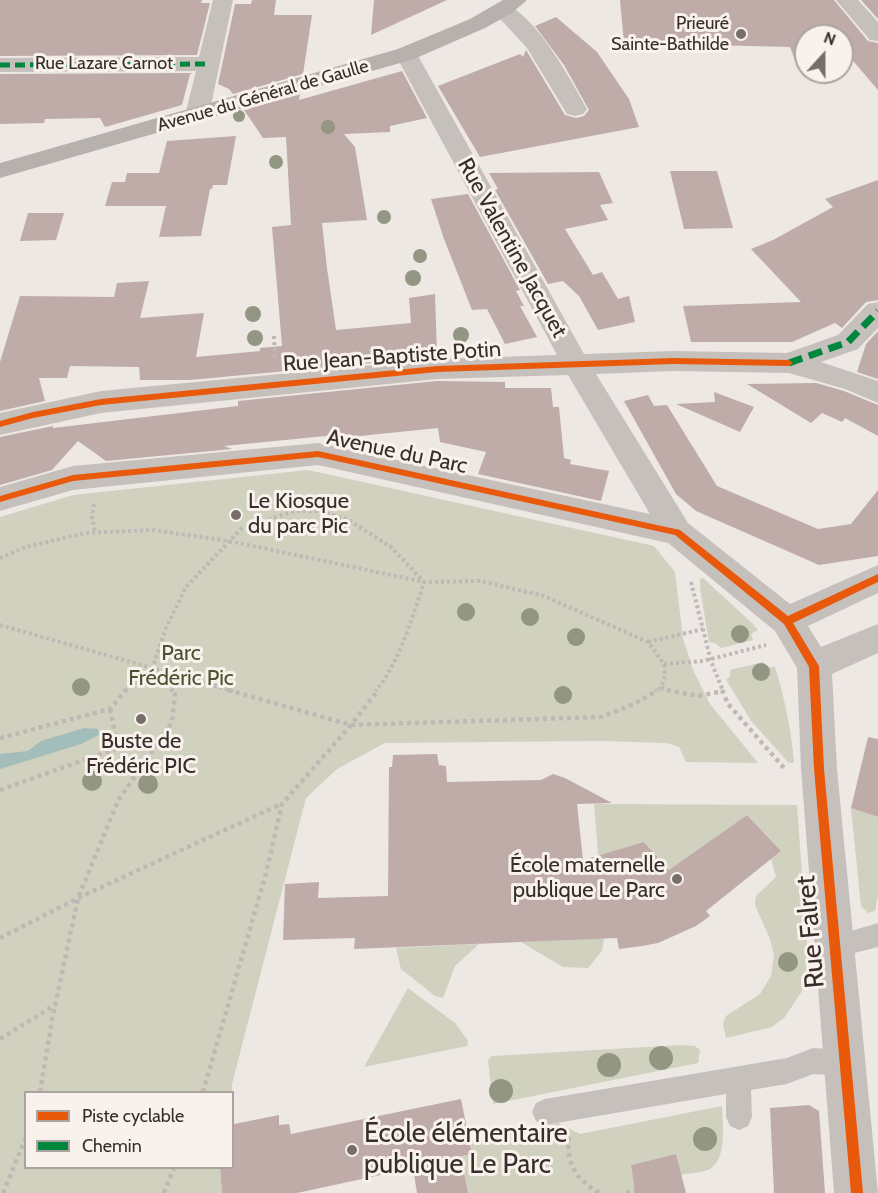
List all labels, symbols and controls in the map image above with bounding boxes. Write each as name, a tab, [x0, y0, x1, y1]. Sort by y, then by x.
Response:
place label: Prieuré Sainte-Bathilde	[611, 13, 729, 56]
north arrow	[794, 24, 854, 84]
marker: Prieuré Sainte-Bathilde	[734, 27, 748, 41]
text: N	[821, 28, 839, 49]
street label: Rue Lazare Carnot	[35, 53, 173, 75]
street label: Avenue du Général de Gaulle	[155, 55, 371, 137]
street label: Rue Valentine Jacquet	[452, 154, 572, 342]
street label: Rue Jean-Baptiste Potin	[282, 336, 502, 378]
street label: Avenue du Parc	[324, 424, 470, 480]
place label: Le Kiosque du parc Pic	[248, 489, 349, 540]
marker: Le Kiosque du parc Pic	[229, 508, 243, 522]
park label: Parc Frédéric Pic	[128, 641, 234, 692]
marker: Buste de Frédéric PIC	[134, 712, 148, 726]
place label: Buste de Frédéric PIC	[86, 729, 196, 780]
place label: École maternelle publique Le Parc	[510, 853, 665, 904]
marker: École maternelle publique Le Parc	[670, 872, 684, 886]
street label: Rue Falret	[790, 874, 832, 990]
legend	[24, 1091, 234, 1169]
text: Piste cyclable	[82, 1105, 184, 1127]
place label: École élémentaire publique Le Parc	[364, 1118, 568, 1181]
text: Chemin	[82, 1135, 142, 1157]
marker: École élémentaire publique Le Parc	[345, 1143, 359, 1157]

